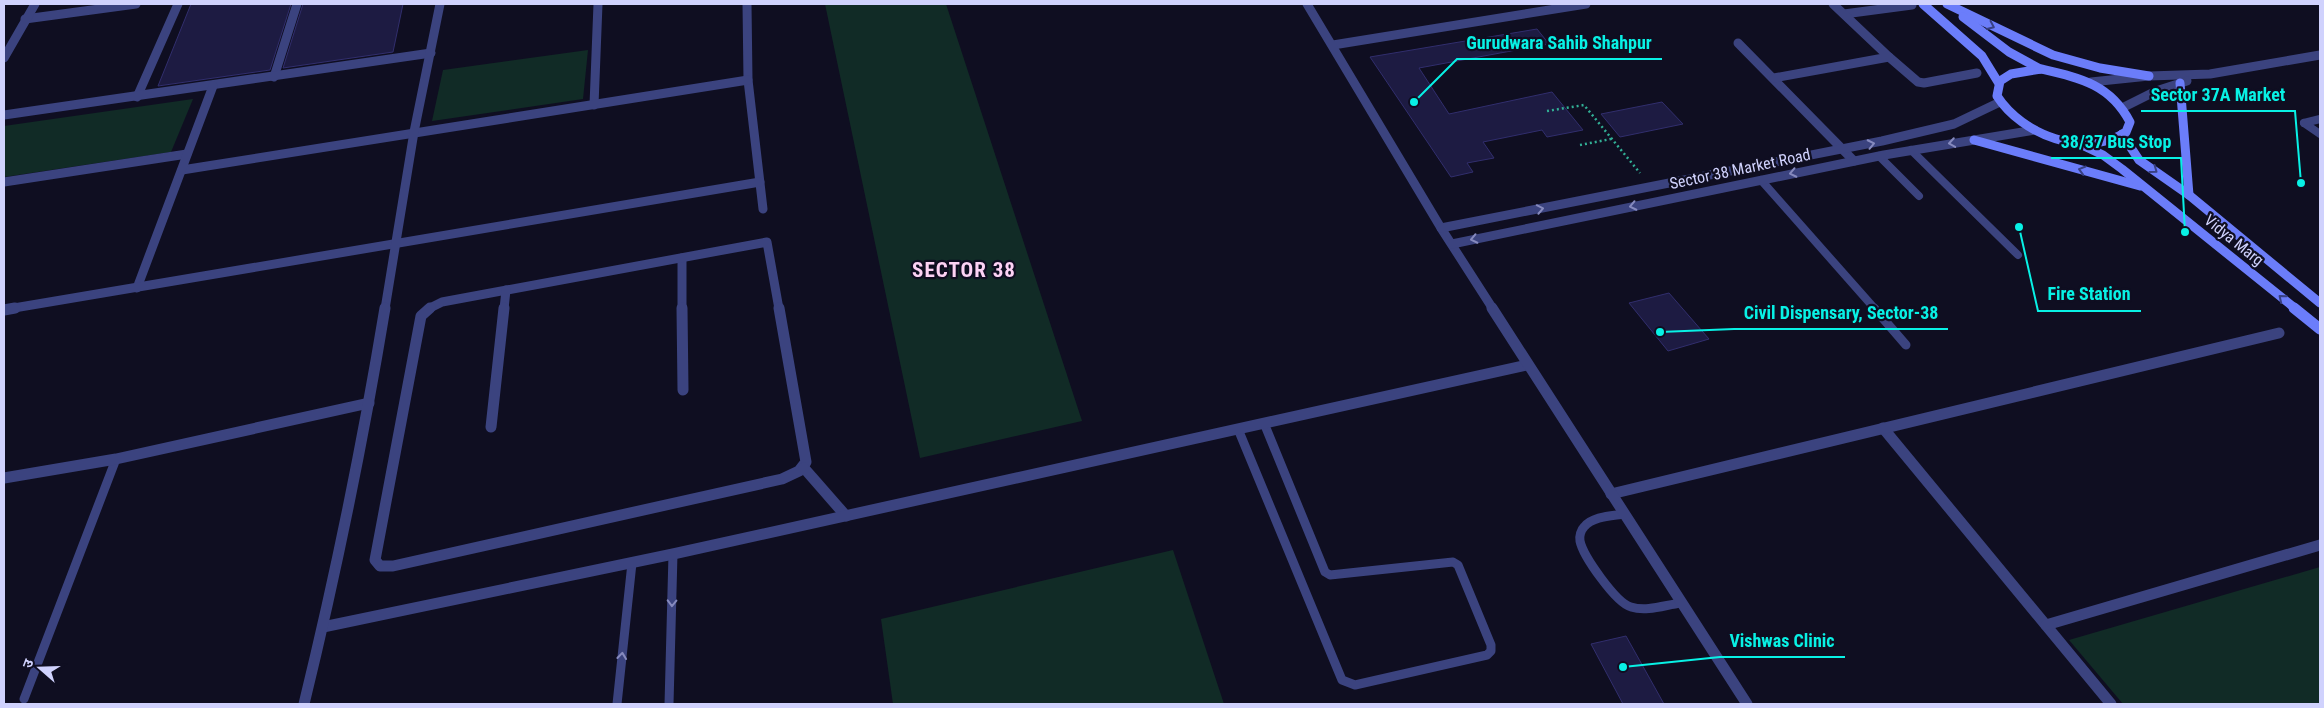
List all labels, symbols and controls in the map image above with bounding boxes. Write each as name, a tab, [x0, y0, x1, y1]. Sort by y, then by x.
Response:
one-way arrow	[1986, 19, 1995, 30]
callout: Gurudwara Sahib Shahpur	[1457, 26, 1662, 59]
text: Gurudwara Sahib Shahpur	[1466, 32, 1652, 53]
callout: Sector 37A Market	[2141, 78, 2295, 111]
text: Sector 37A Market	[2151, 84, 2286, 105]
callout: 38/37 Bus Stop	[2051, 125, 2181, 158]
text: 38/37 Bus Stop	[2061, 131, 2171, 152]
one-way arrow	[1948, 138, 1956, 148]
one-way arrow	[1867, 139, 1876, 149]
street label: Sector 38 Market Road	[1668, 145, 1812, 193]
one-way arrow	[2148, 164, 2158, 173]
one-way arrow	[2078, 165, 2086, 175]
one-way arrow	[1788, 168, 1797, 178]
one-way arrow	[1629, 201, 1638, 211]
one-way arrow	[1536, 204, 1545, 214]
street label: Vidya Marg	[2200, 210, 2268, 270]
one-way arrow	[1470, 233, 1479, 244]
district label: SECTOR 38	[912, 258, 1016, 282]
callout: Fire Station	[2038, 278, 2141, 311]
text: Fire Station	[2047, 283, 2131, 304]
one-way arrow	[2279, 295, 2288, 304]
callout: Civil Dispensary, Sector-38	[1734, 296, 1948, 329]
text: Civil Dispensary, Sector-38	[1744, 302, 1938, 323]
one-way arrow	[666, 599, 677, 607]
callout: Vishwas Clinic	[1720, 624, 1845, 657]
text: Vishwas Clinic	[1729, 630, 1835, 651]
north arrow	[15, 643, 65, 693]
one-way arrow	[616, 651, 627, 659]
text: उ	[19, 656, 37, 670]

